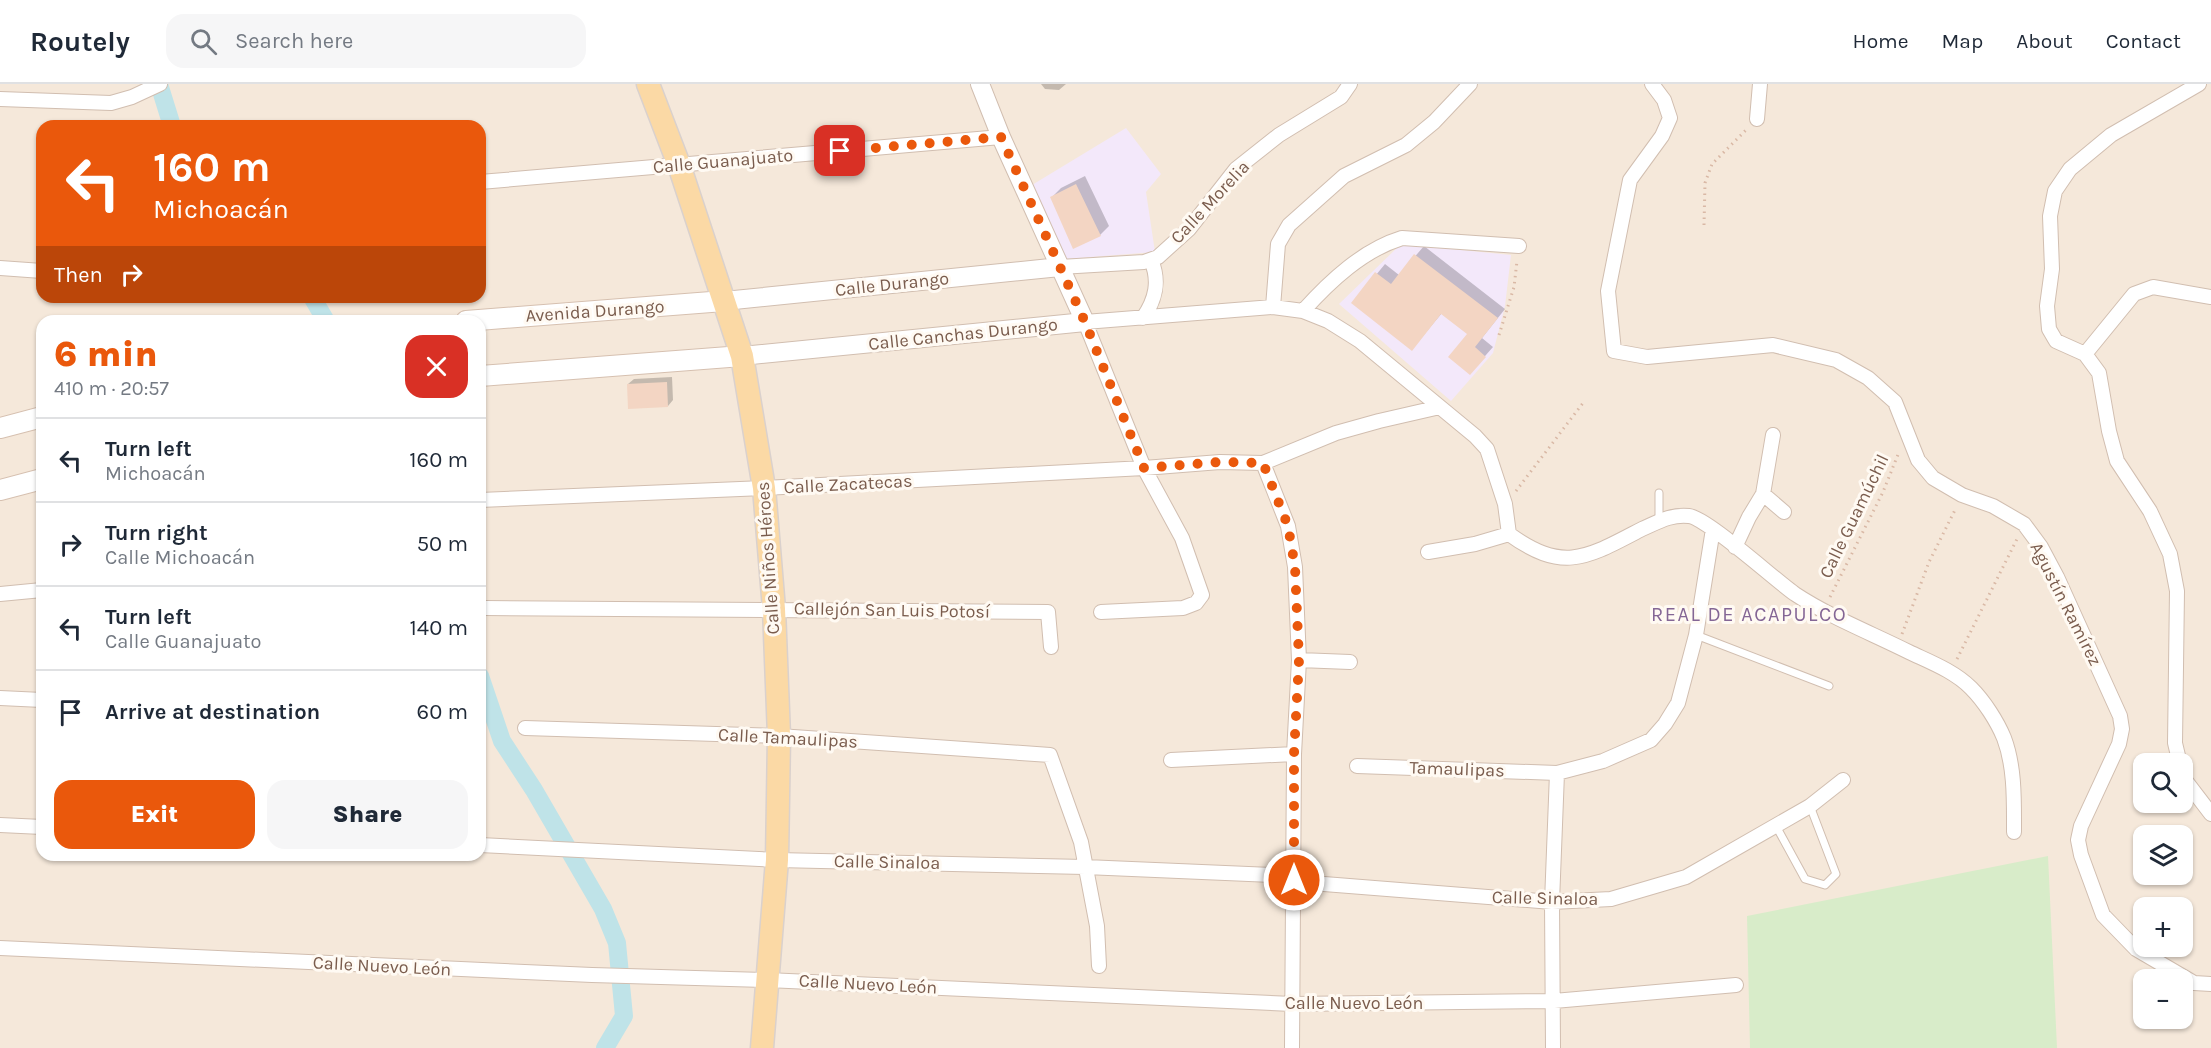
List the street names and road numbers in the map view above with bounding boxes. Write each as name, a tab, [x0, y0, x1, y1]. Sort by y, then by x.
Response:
street label: Calle Guanajuato	[652, 144, 794, 178]
street label: Calle Morelia	[1166, 156, 1254, 248]
street label: Calle Durango	[834, 267, 950, 301]
street label: Avenida Durango	[525, 295, 665, 327]
street label: Calle Canchas Durango	[867, 313, 1059, 355]
street label: Calle Guamúchil	[1814, 450, 1894, 582]
street label: Calle Zacatecas	[783, 470, 913, 498]
street label: Calle Niños Héroes	[752, 481, 784, 635]
street label: Agustín Ramírez	[2025, 539, 2107, 669]
street label: Callejón San Luis Potosí	[794, 597, 991, 623]
street label: Calle Tamaulipas	[718, 723, 858, 753]
street label: Tamaulipas	[1409, 756, 1505, 782]
street label: Calle Sinaloa	[834, 850, 940, 874]
street label: Calle Sinaloa	[1492, 886, 1598, 910]
street label: Calle Nuevo León	[312, 951, 452, 981]
street label: Calle Nuevo León	[798, 969, 938, 999]
street label: Calle Nuevo León	[1285, 992, 1423, 1014]

